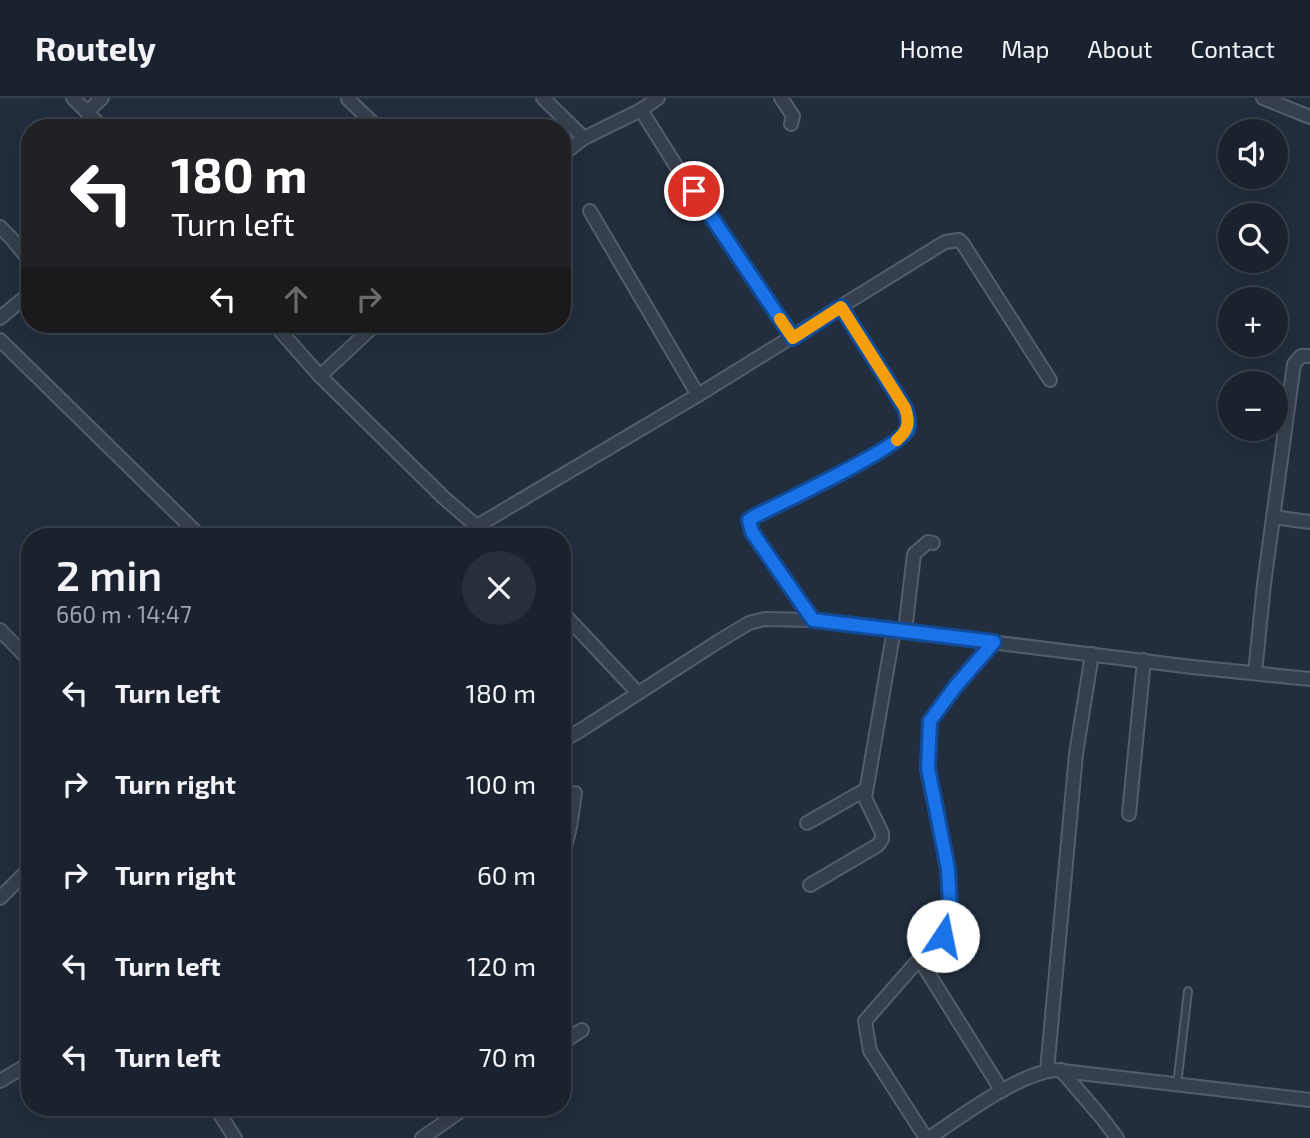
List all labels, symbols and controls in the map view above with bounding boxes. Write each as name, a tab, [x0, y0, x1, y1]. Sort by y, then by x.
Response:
text: Routely	[35, 28, 156, 68]
text: Home	[900, 34, 963, 63]
text: Map	[1001, 34, 1049, 63]
text: About	[1087, 34, 1153, 63]
text: Contact	[1191, 34, 1275, 63]
map controls	[1218, 119, 1288, 441]
button: sound	[1218, 119, 1288, 189]
text: 180 m	[171, 144, 307, 203]
icon: left	[56, 147, 147, 238]
pin	[664, 161, 724, 221]
icon: arrive	[675, 172, 713, 210]
button: search	[1218, 203, 1288, 273]
text: Turn left	[171, 204, 295, 242]
icon: left	[204, 280, 242, 318]
icon: ahead	[277, 280, 315, 318]
icon: right	[350, 280, 388, 318]
button: +	[1218, 287, 1288, 357]
button: −	[1218, 371, 1288, 441]
text: 2 min	[56, 549, 162, 599]
button: close	[462, 551, 536, 625]
text: 660 m · 14:47	[56, 600, 192, 628]
icon: left	[56, 674, 94, 712]
text: Turn left	[115, 677, 221, 708]
text: 180 m	[466, 677, 536, 708]
icon: right	[56, 765, 94, 803]
text: Turn right	[115, 768, 236, 799]
text: 100 m	[466, 768, 536, 799]
icon: right	[56, 856, 94, 894]
text: Turn right	[115, 859, 236, 890]
text: 60 m	[477, 859, 536, 890]
position arrow	[906, 899, 980, 973]
icon: left	[56, 947, 94, 985]
text: Turn left	[115, 950, 221, 981]
text: 120 m	[467, 950, 536, 981]
icon: left	[56, 1038, 94, 1076]
text: Turn left	[115, 1041, 221, 1072]
text: 70 m	[478, 1041, 536, 1072]

